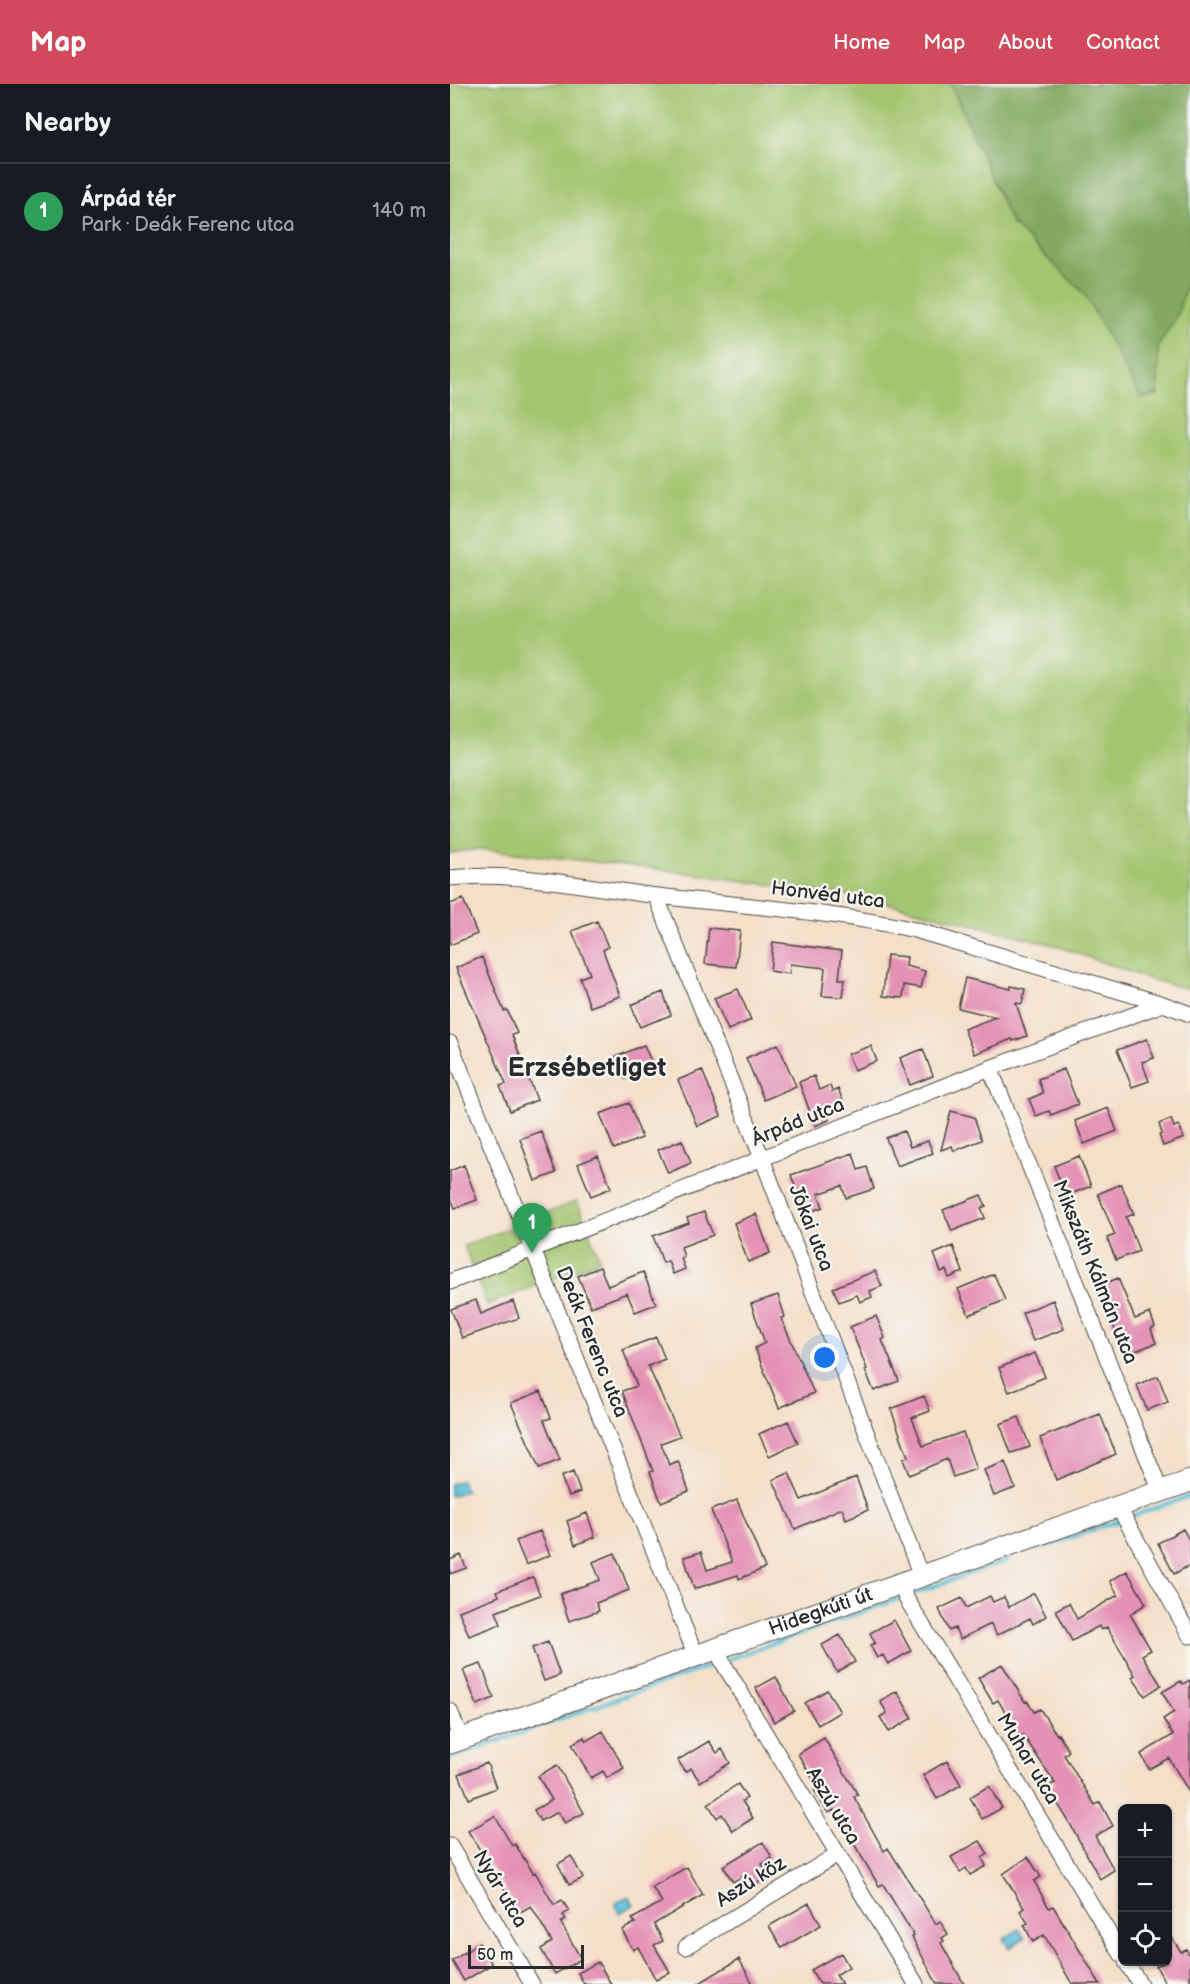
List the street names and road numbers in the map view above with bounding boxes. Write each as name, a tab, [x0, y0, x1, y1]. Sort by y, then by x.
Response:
street label: Honvéd utca	[770, 876, 886, 914]
street label: Árpád utca	[748, 1092, 848, 1151]
street label: Mikszáth Kálmán utca	[1047, 1176, 1143, 1368]
street label: Jókai utca	[783, 1181, 839, 1275]
street label: Deák Ferenc utca	[551, 1263, 633, 1421]
street label: Hidegkúti út	[765, 1582, 875, 1641]
street label: Muhar utca	[991, 1709, 1065, 1809]
street label: Aszú utca	[801, 1763, 865, 1849]
street label: Nyár utca	[468, 1846, 532, 1932]
street label: Aszú köz	[712, 1851, 791, 1913]

